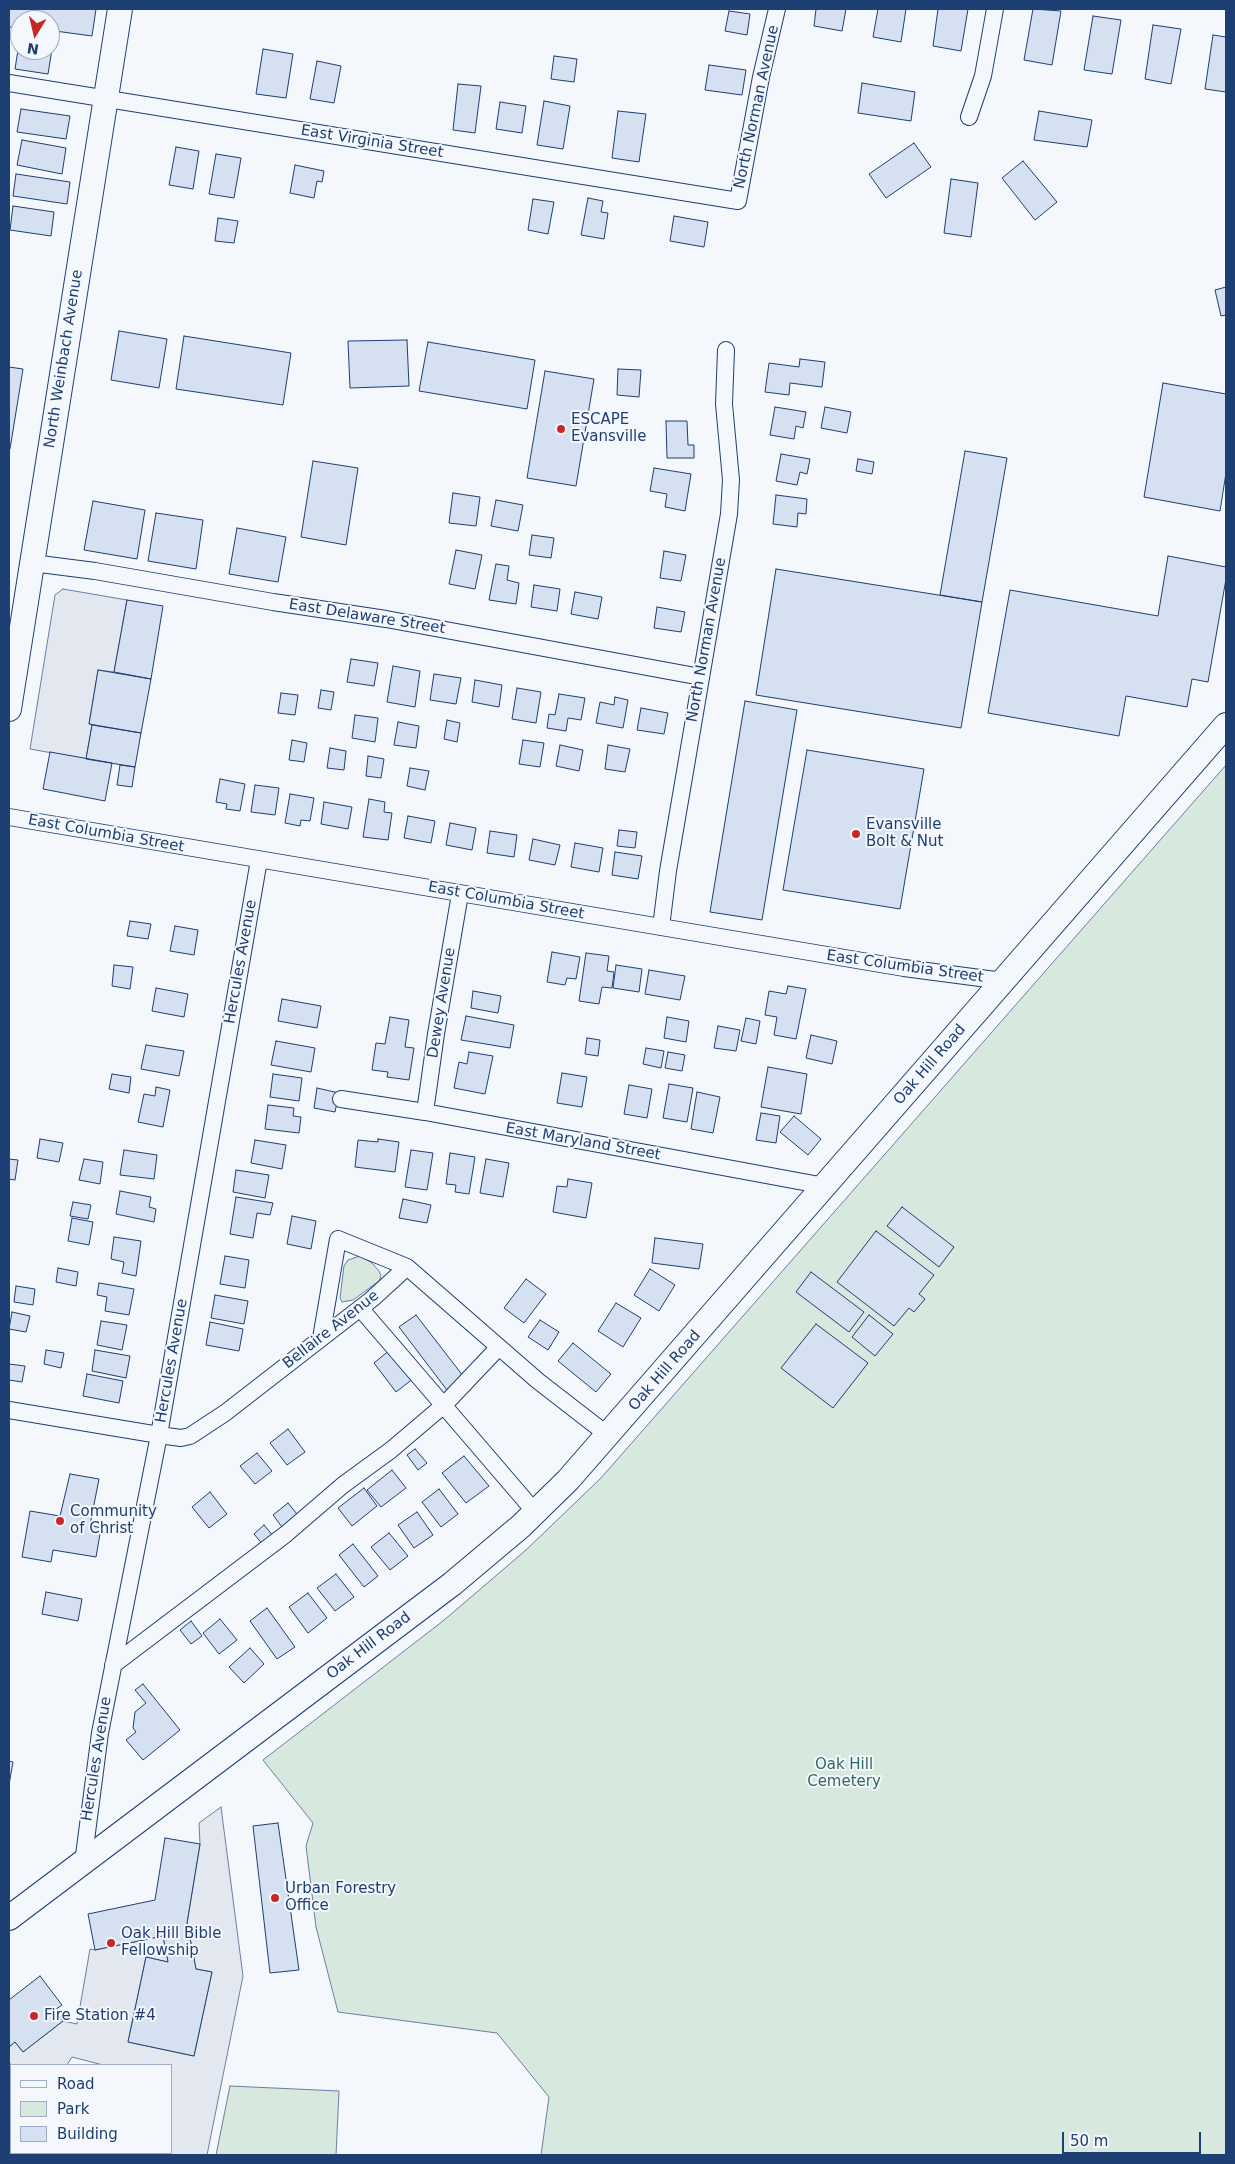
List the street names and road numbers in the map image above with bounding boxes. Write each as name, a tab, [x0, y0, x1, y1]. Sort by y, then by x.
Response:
street label: North Norman Avenue	[731, 24, 783, 190]
street label: East Virginia Street	[299, 122, 445, 162]
street label: North Weinbach Avenue	[41, 268, 87, 450]
street label: North Norman Avenue	[684, 556, 730, 724]
street label: East Delaware Street	[287, 596, 447, 638]
street label: East Columbia Street	[26, 811, 186, 857]
street label: East Columbia Street	[426, 878, 586, 924]
street label: Hercules Avenue	[221, 898, 261, 1026]
street label: Dewey Avenue	[424, 946, 460, 1060]
street label: East Columbia Street	[825, 947, 985, 987]
street label: Oak Hill Road	[890, 1021, 970, 1109]
street label: East Maryland Street	[504, 1120, 662, 1164]
street label: Bellaire Avenue	[279, 1287, 383, 1373]
street label: Hercules Avenue	[152, 1297, 192, 1425]
street label: Oak Hill Road	[625, 1327, 705, 1415]
street label: Oak Hill Road	[323, 1609, 415, 1683]
street label: Hercules Avenue	[78, 1695, 116, 1823]

